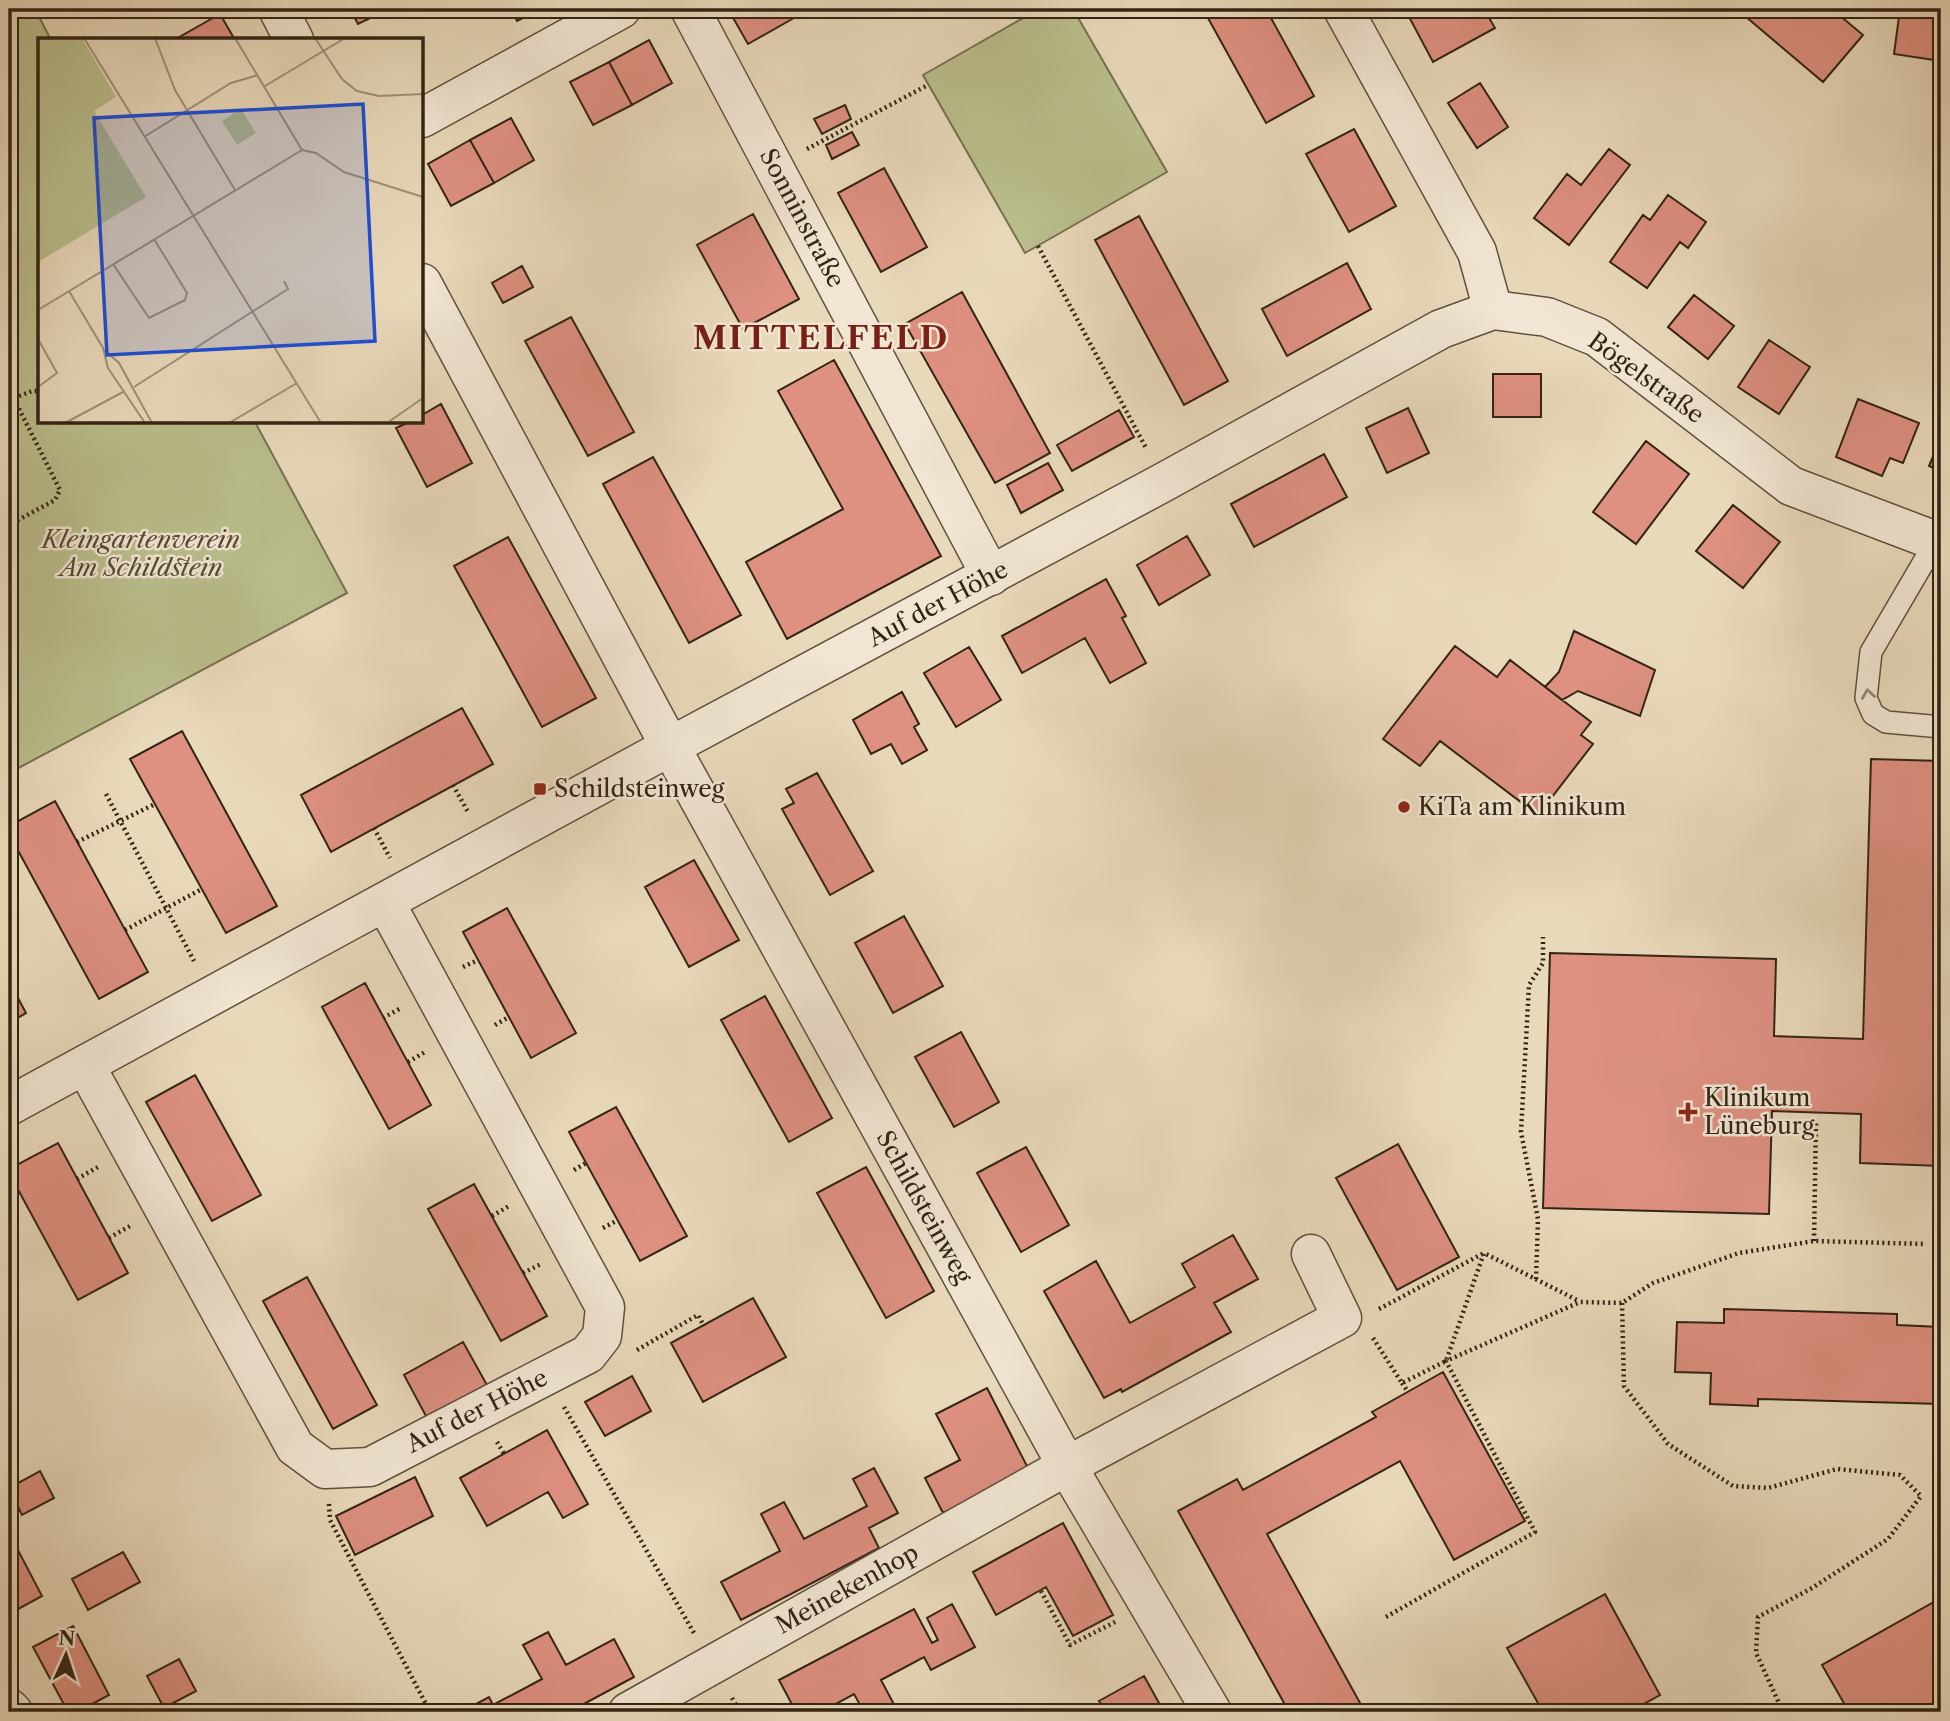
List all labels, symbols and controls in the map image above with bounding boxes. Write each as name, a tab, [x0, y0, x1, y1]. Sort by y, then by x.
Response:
inset map	[38, 38, 424, 424]
street label: Sonninstraße	[754, 143, 851, 292]
district label: MITTELFELD	[693, 318, 949, 357]
street label: Bögelstraße	[1583, 326, 1710, 429]
park label: Kleingartenverein Am Schildstein	[40, 525, 240, 582]
street label: Auf der Höhe	[862, 555, 1013, 653]
one-way arrow	[1861, 688, 1876, 700]
place label: Schildsteinweg	[554, 774, 725, 803]
marker: Schildsteinweg	[532, 781, 548, 797]
place label: KiTa am Klinikum	[1418, 792, 1626, 821]
marker: KiTa am Klinikum	[1396, 799, 1412, 815]
place label: Klinikum Lüneburg	[1704, 1083, 1815, 1140]
marker: Klinikum Lüneburg	[1678, 1102, 1698, 1122]
street label: Schildsteinweg	[870, 1125, 979, 1289]
street label: Auf der Höhe	[400, 1363, 552, 1459]
street label: Meinekenhop	[770, 1537, 923, 1640]
north arrow	[32, 1620, 102, 1690]
text: N	[58, 1627, 76, 1650]

